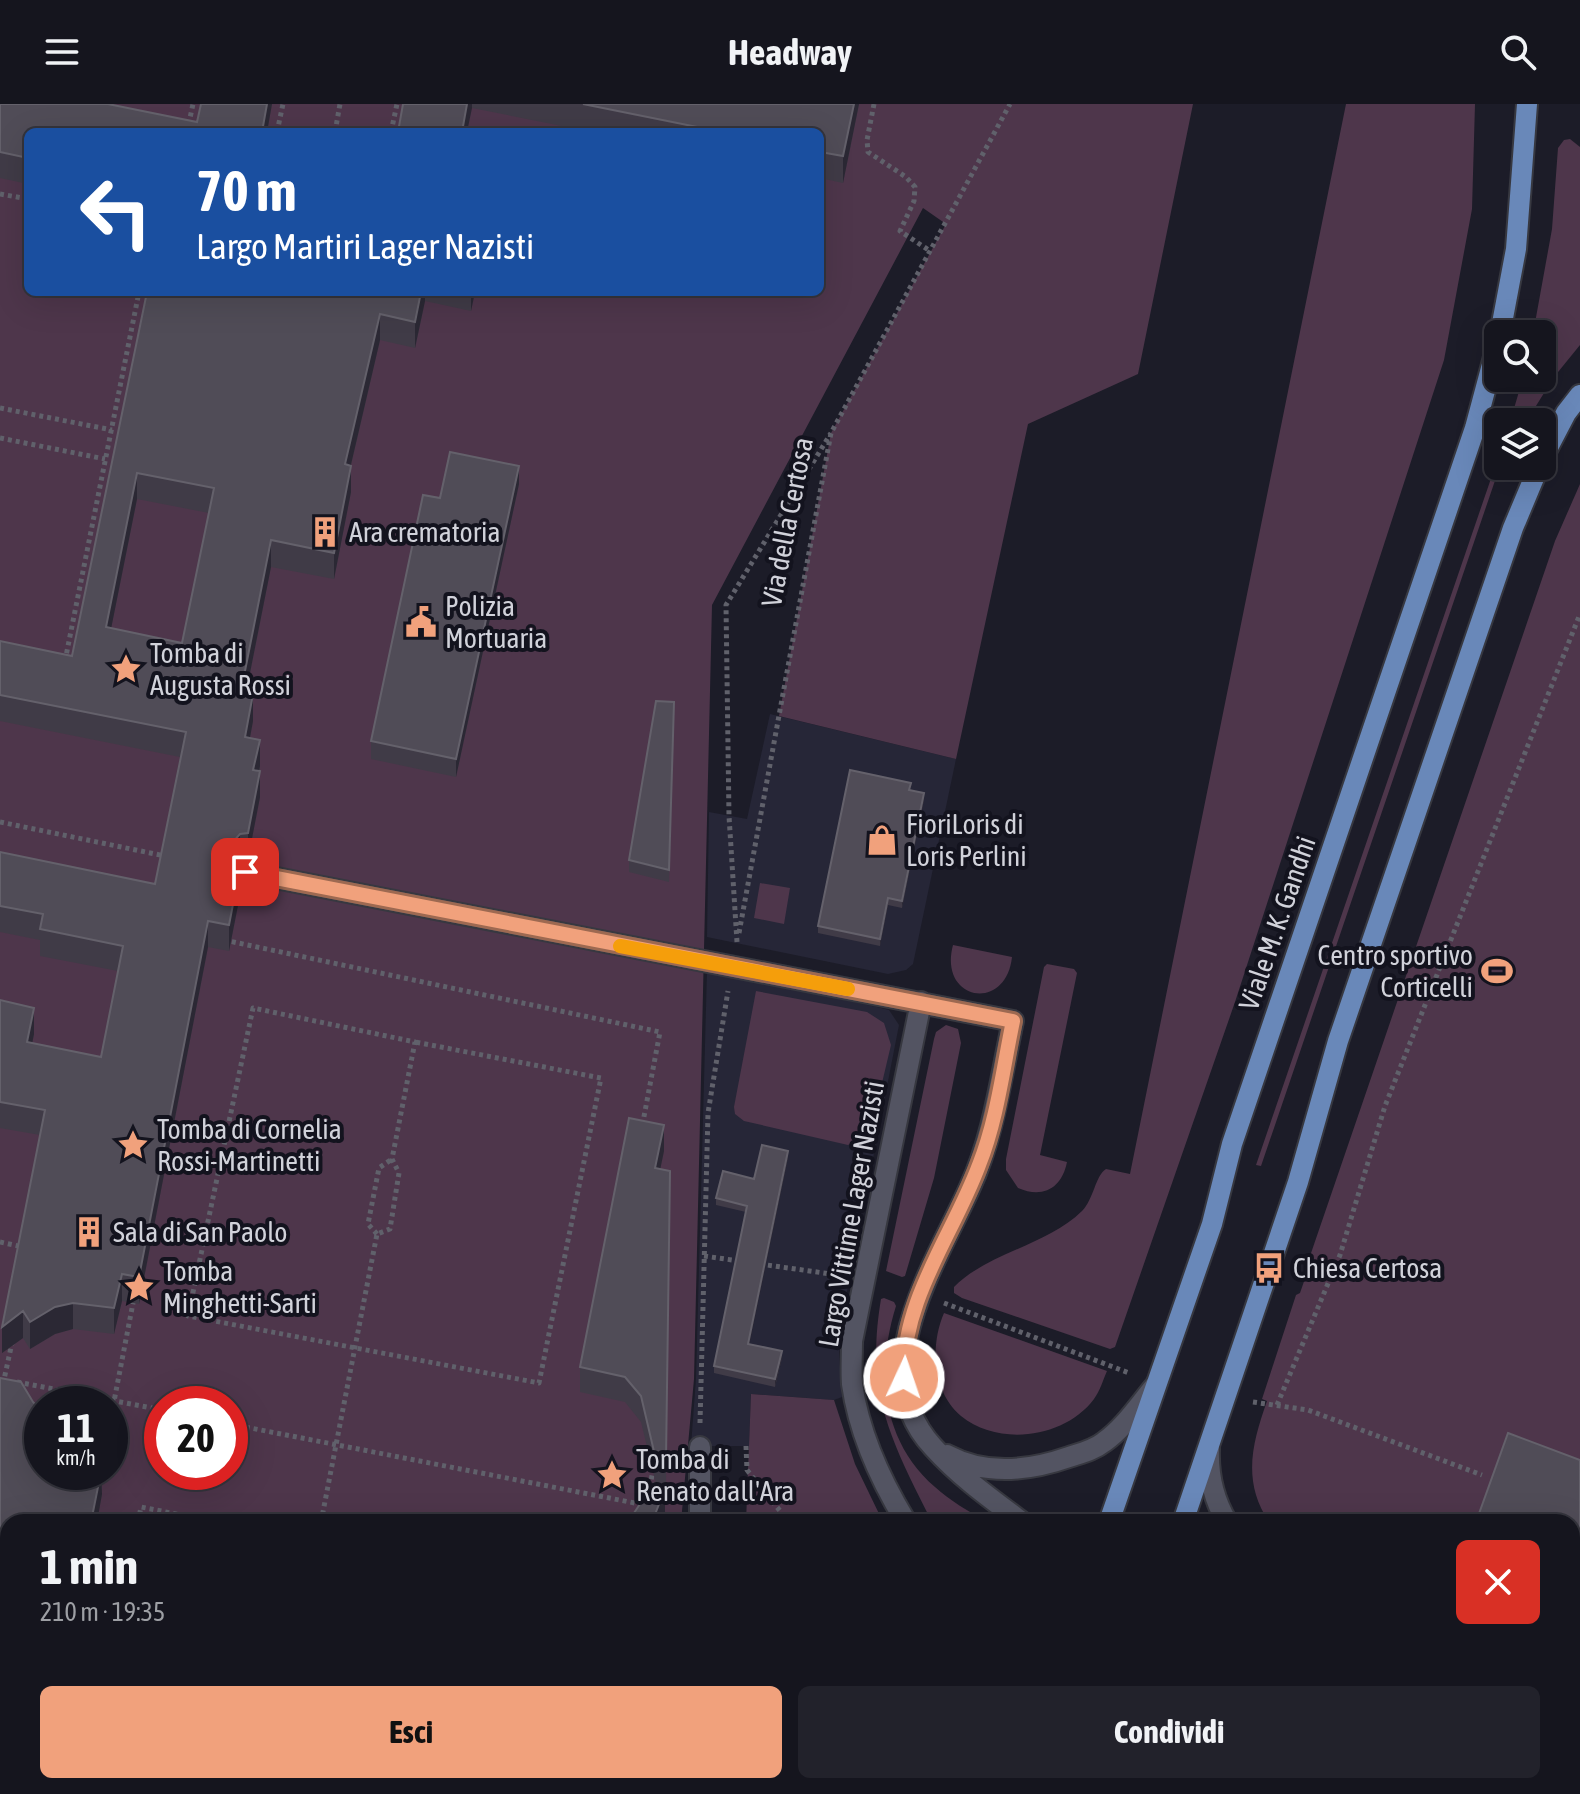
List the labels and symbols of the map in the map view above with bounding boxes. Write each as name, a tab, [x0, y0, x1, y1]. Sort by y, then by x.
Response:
street label: Via della Certosa	[755, 435, 819, 609]
building icon: Ara crematoria	[308, 515, 342, 549]
place label: Ara crematoria	[349, 516, 500, 548]
place label: Polizia Mortuaria	[445, 590, 547, 654]
public building icon: Polizia Mortuaria	[404, 605, 438, 639]
place label: Tomba di Augusta Rossi	[150, 637, 291, 701]
place icon: Tomba di Augusta Rossi	[109, 652, 143, 686]
place label: FioriLoris di Loris Perlini	[906, 808, 1027, 872]
shop icon: FioriLoris di Loris Perlini	[865, 823, 899, 857]
street label: Viale M. K. Gandhi	[1232, 832, 1322, 1014]
pin	[211, 838, 279, 906]
place label: Centro sportivo Corticelli	[1318, 939, 1473, 1003]
sports icon: Centro sportivo Corticelli	[1480, 954, 1514, 988]
street label: Largo Vittime Lager Nazisti	[812, 1078, 890, 1350]
place label: Tomba di Cornelia Rossi-Martinetti	[157, 1113, 342, 1177]
place icon: Tomba di Cornelia Rossi-Martinetti	[116, 1128, 150, 1162]
building icon: Sala di San Paolo	[72, 1215, 106, 1249]
place label: Sala di San Paolo	[113, 1216, 287, 1248]
bus stop icon: Chiesa Certosa	[1252, 1251, 1286, 1285]
place label: Chiesa Certosa	[1293, 1252, 1442, 1284]
place label: Tomba Minghetti-Sarti	[163, 1255, 317, 1319]
place icon: Tomba Minghetti-Sarti	[122, 1270, 156, 1304]
position arrow	[862, 1336, 946, 1420]
speed limit sign: 20	[144, 1386, 248, 1490]
place label: Tomba di Renato dall'Ara	[636, 1443, 794, 1507]
place icon: Tomba di Renato dall'Ara	[595, 1458, 629, 1492]

